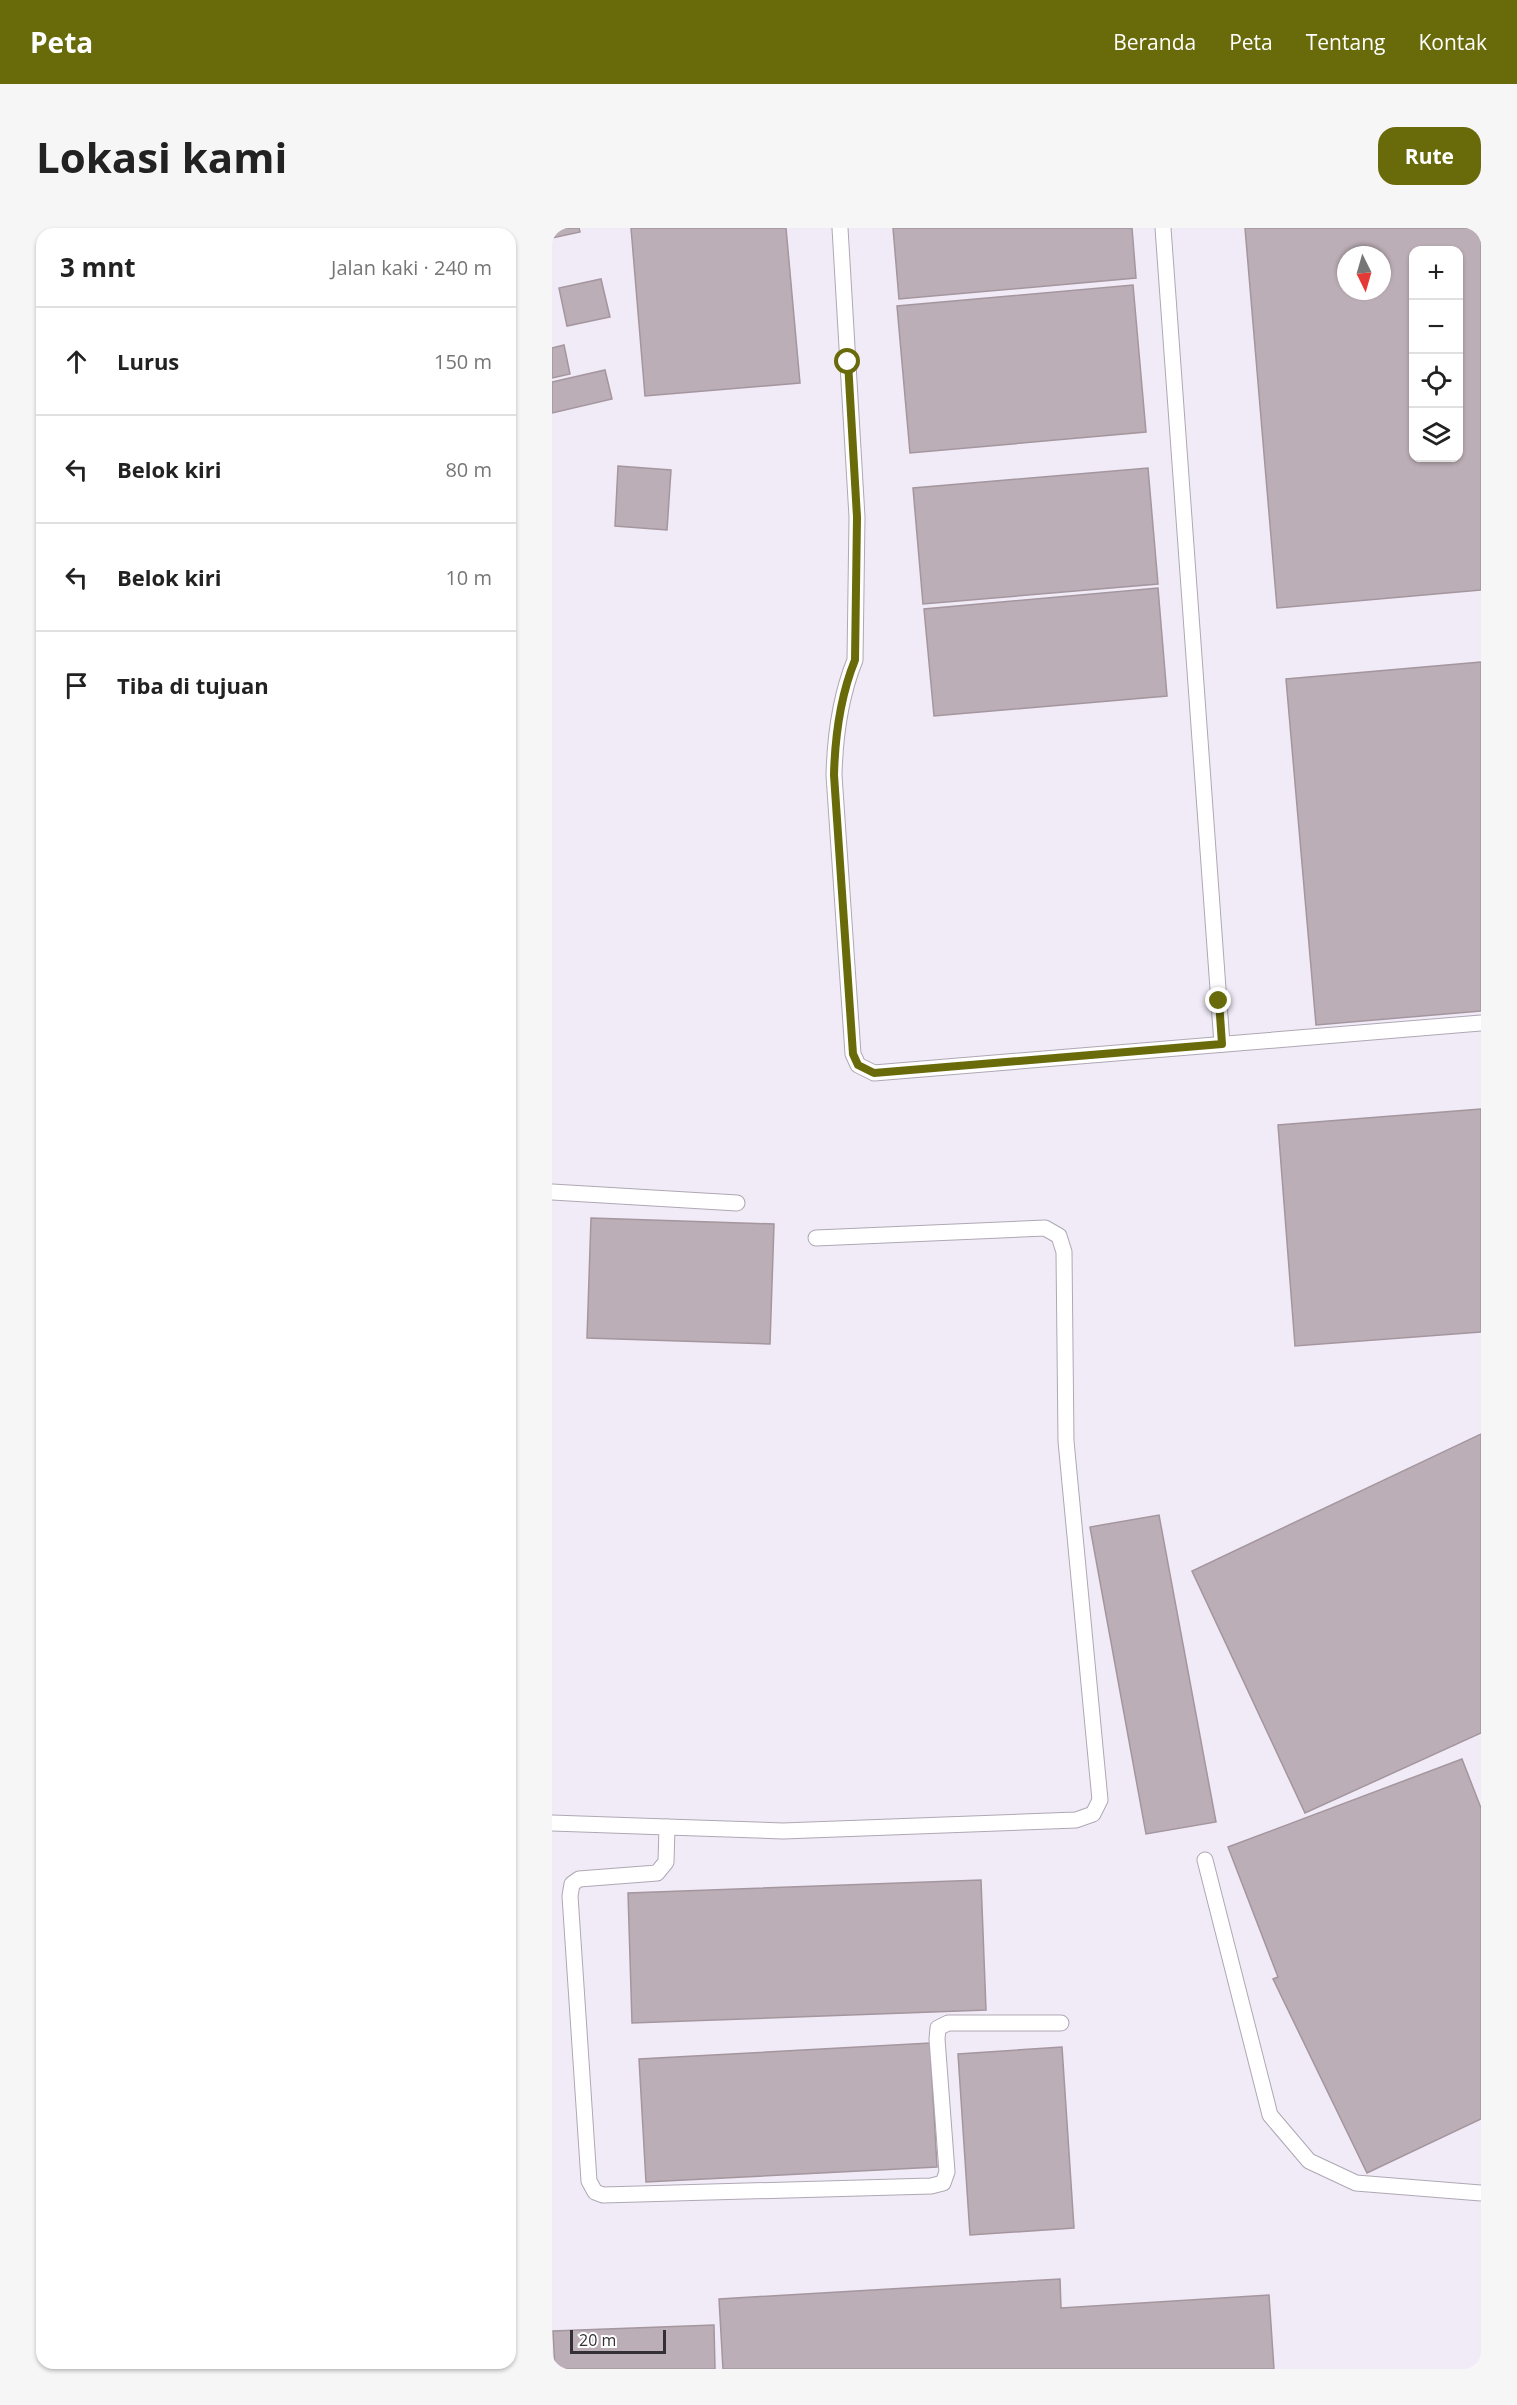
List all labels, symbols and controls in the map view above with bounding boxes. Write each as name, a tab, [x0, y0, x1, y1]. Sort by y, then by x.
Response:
text: Peta	[30, 23, 93, 61]
text: Beranda	[1113, 28, 1196, 56]
text: Peta	[1229, 28, 1273, 56]
text: Tentang	[1306, 28, 1385, 56]
text: Kontak	[1418, 28, 1487, 56]
button: Rute	[1378, 127, 1481, 185]
text: Lokasi kami	[36, 128, 287, 185]
north arrow	[1337, 246, 1391, 300]
map controls	[1409, 246, 1463, 462]
button: +	[1409, 246, 1463, 300]
text: 3 mnt	[60, 249, 136, 285]
text: Jalan kaki · 240 m	[331, 254, 492, 281]
button: −	[1409, 300, 1463, 354]
icon: ahead	[60, 345, 93, 378]
text: Lurus	[117, 346, 179, 376]
text: 150 m	[434, 348, 492, 375]
route start	[834, 348, 860, 374]
button: locate	[1409, 354, 1463, 408]
button: layers	[1409, 408, 1463, 462]
icon: left	[60, 453, 93, 486]
text: Belok kiri	[117, 454, 222, 484]
text: 80 m	[445, 456, 492, 483]
icon: left	[60, 561, 93, 594]
text: Belok kiri	[117, 562, 222, 592]
text: 10 m	[445, 564, 492, 591]
icon: arrive	[60, 669, 93, 702]
text: Tiba di tujuan	[117, 670, 269, 700]
route end	[1205, 987, 1231, 1013]
scale bar	[570, 2327, 666, 2354]
text: 20 m	[579, 2329, 616, 2351]

